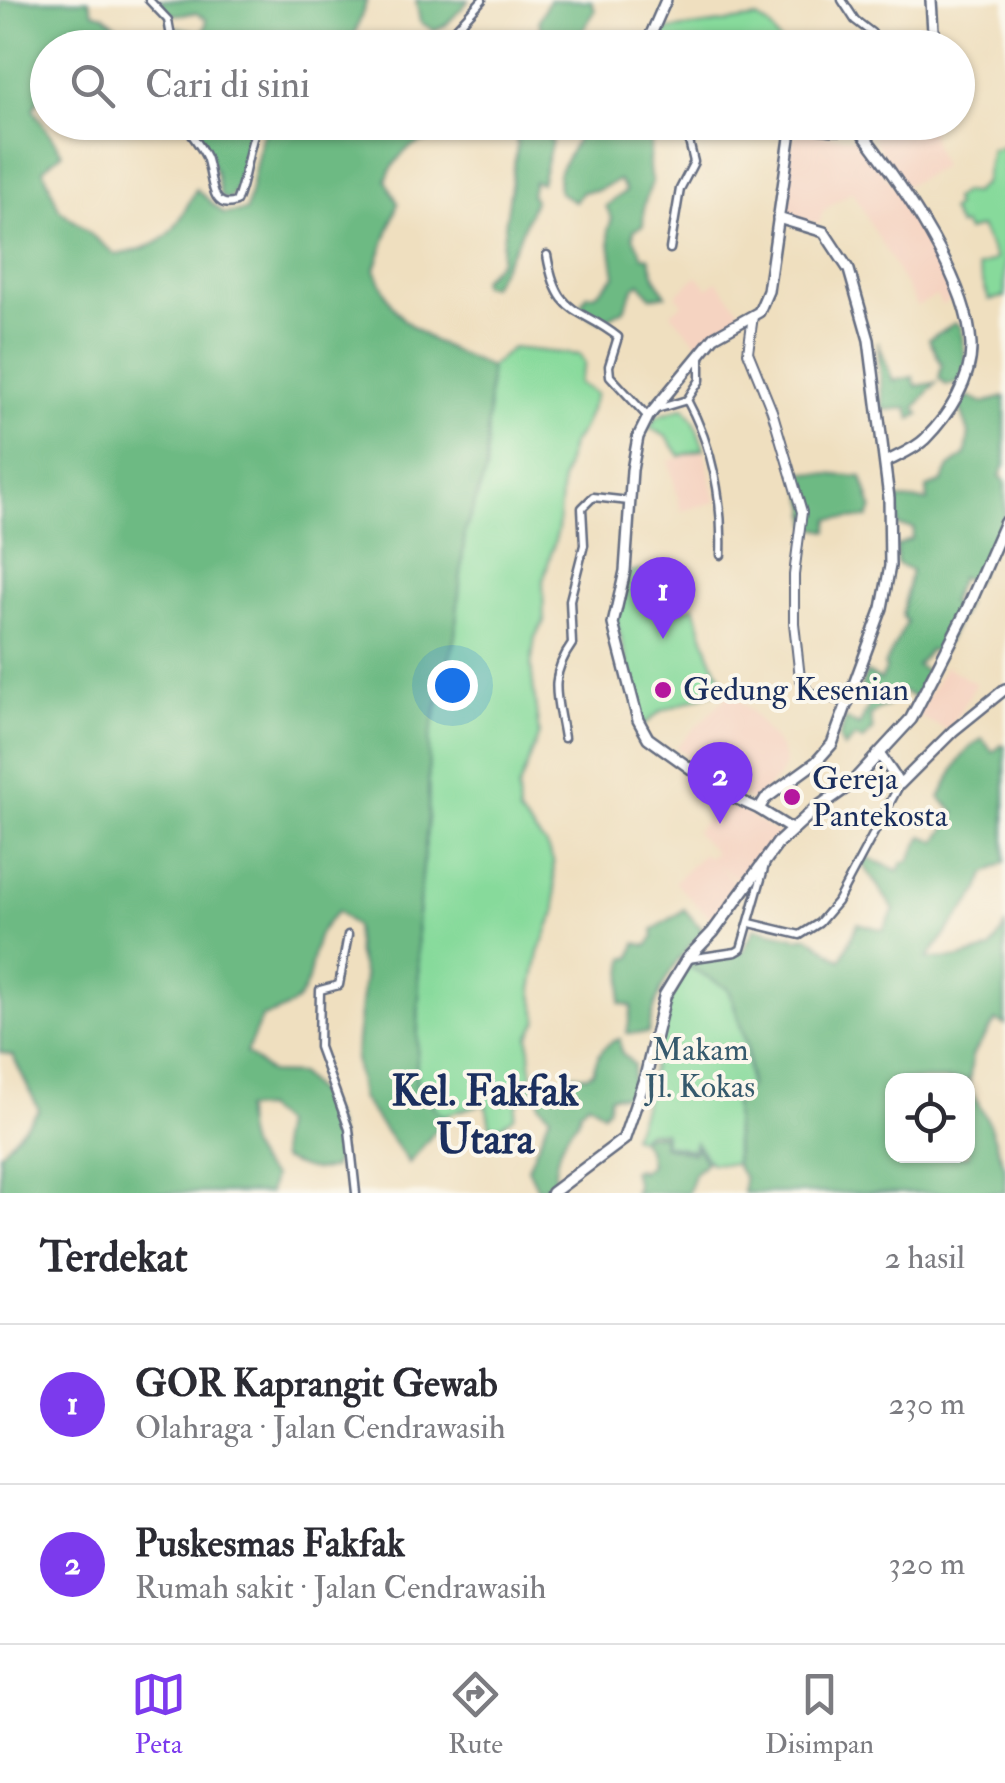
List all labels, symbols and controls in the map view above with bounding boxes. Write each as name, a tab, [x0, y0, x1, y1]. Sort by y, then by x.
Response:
search box	[30, 30, 975, 140]
icon: search	[65, 58, 120, 113]
text: Cari di sini	[145, 61, 310, 109]
pin: 1	[630, 556, 696, 639]
your location	[427, 660, 478, 711]
place label: Gedung Kesenian	[683, 670, 909, 710]
marker: Gedung Kesenian	[652, 679, 674, 701]
pin: 2	[688, 742, 752, 824]
place label: Gereja Pantekosta	[812, 759, 949, 836]
marker: Gereja Pantekosta	[781, 786, 803, 808]
park label: Makam Jl. Kokas	[644, 1030, 755, 1107]
district label: Kel. Fakfak Utara	[391, 1066, 580, 1166]
map controls	[885, 1073, 975, 1163]
button: locate	[885, 1073, 975, 1163]
text: Terdekat	[40, 1232, 188, 1284]
text: 2 hasil	[884, 1238, 965, 1278]
text: GOR Kaprangit Gewab	[135, 1360, 498, 1408]
text: 1	[67, 1384, 78, 1424]
text: 230 m	[889, 1384, 965, 1424]
text: Olahraga · Jalan Cendrawasih	[135, 1408, 506, 1448]
text: Puskesmas Fakfak	[135, 1520, 405, 1568]
text: 2	[64, 1544, 81, 1584]
text: 320 m	[889, 1544, 965, 1584]
text: Rumah sakit · Jalan Cendrawasih	[135, 1568, 546, 1608]
tab: Peta	[131, 1667, 186, 1762]
tab: Rute	[448, 1667, 503, 1762]
tab: Disimpan	[765, 1667, 874, 1762]

